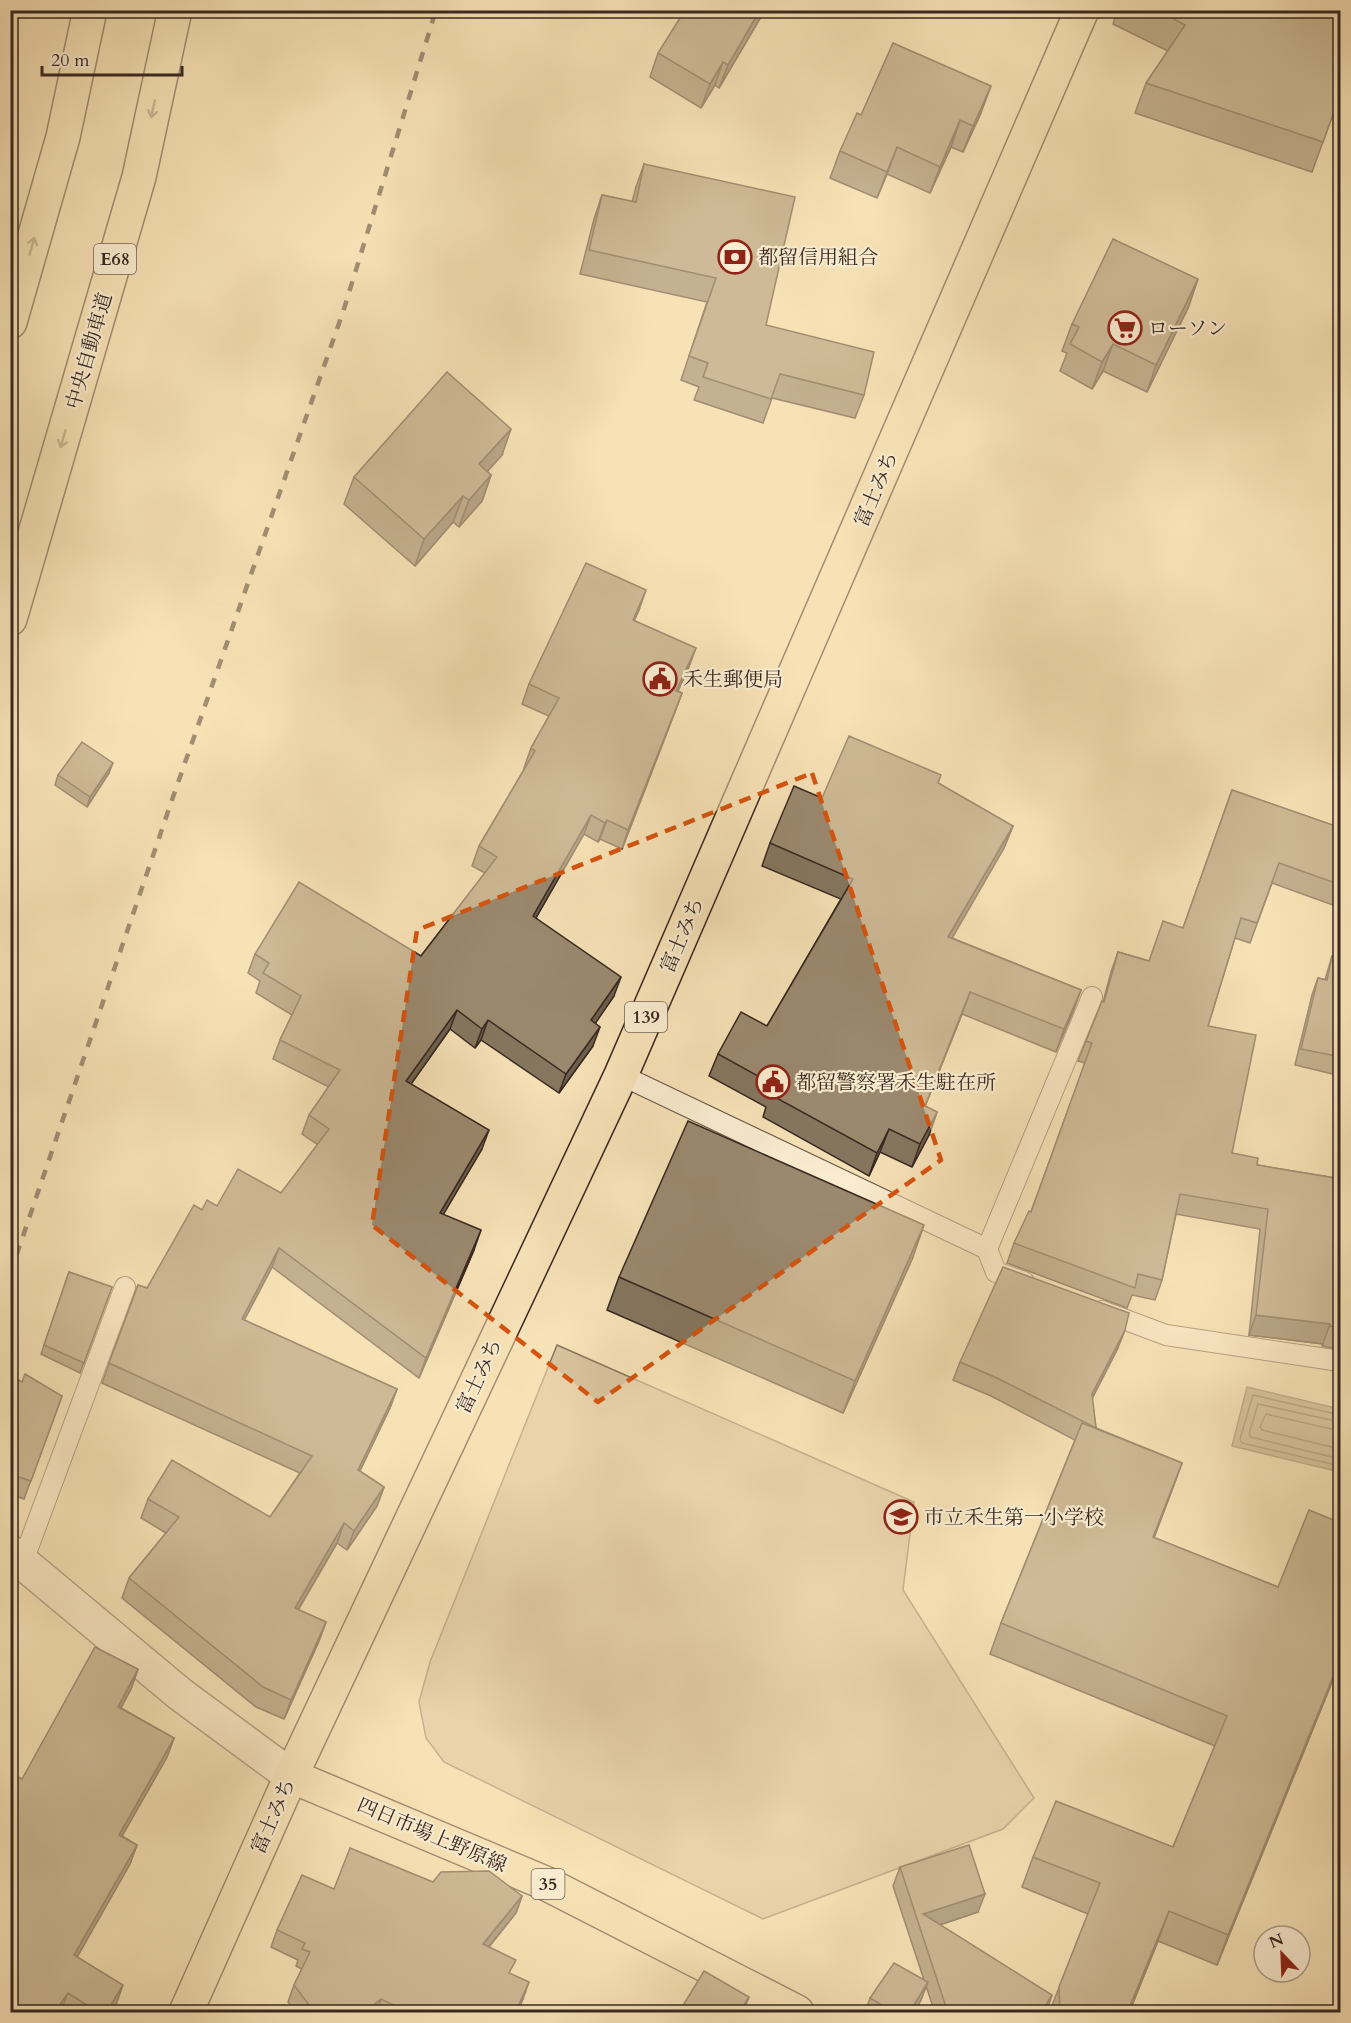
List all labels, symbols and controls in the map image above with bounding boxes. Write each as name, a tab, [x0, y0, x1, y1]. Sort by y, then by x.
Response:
scale bar	[42, 39, 182, 77]
text: 20 m	[51, 48, 90, 73]
one-way arrow	[147, 99, 159, 118]
one-way arrow	[27, 237, 38, 256]
bank icon: 都留信用組合	[717, 239, 753, 275]
road number: E68	[94, 244, 136, 274]
place label: 都留信用組合	[758, 244, 878, 271]
street label: 中央自動車道	[59, 290, 119, 412]
supermarket icon: ローソン	[1107, 310, 1143, 346]
place label: ローソン	[1148, 315, 1227, 342]
one-way arrow	[57, 429, 69, 448]
street label: 富士みち	[848, 447, 904, 531]
public building icon: 禾生郵便局	[642, 661, 678, 697]
place label: 禾生郵便局	[683, 666, 783, 693]
street label: 富士みち	[654, 893, 710, 977]
road number: 139	[625, 1002, 667, 1032]
public building icon: 都留警察署禾生駐在所	[755, 1064, 791, 1100]
place label: 都留警察署禾生駐在所	[796, 1069, 996, 1096]
street label: 富士みち	[450, 1334, 508, 1418]
school or university icon: 市立禾生第一小学校	[883, 1499, 919, 1535]
place label: 市立禾生第一小学校	[924, 1504, 1104, 1531]
street label: 富士みち	[244, 1774, 302, 1858]
street label: 四日市場上野原線	[353, 1791, 511, 1879]
road number: 35	[532, 1869, 564, 1899]
north arrow	[1252, 1924, 1312, 1984]
text: N	[1266, 1928, 1287, 1954]

